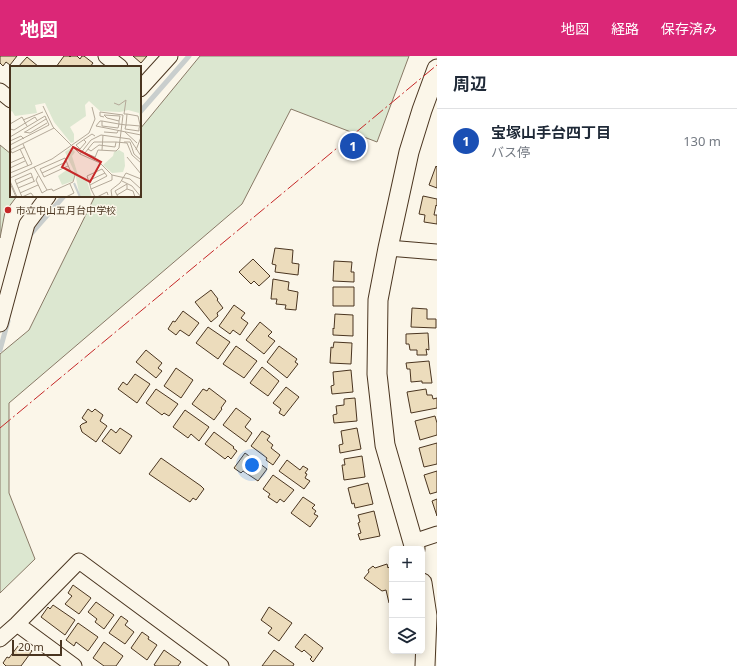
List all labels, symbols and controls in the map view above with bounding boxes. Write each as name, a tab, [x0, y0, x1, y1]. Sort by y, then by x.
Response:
text: 地図	[20, 16, 58, 42]
text: 地図	[561, 19, 589, 38]
text: 経路	[611, 19, 639, 38]
text: 保存済み	[661, 19, 717, 38]
inset map	[10, 66, 141, 197]
text: 周辺	[453, 72, 487, 95]
text: 宝塚山手台四丁目	[491, 122, 611, 142]
pin: 1	[340, 131, 366, 161]
text: 1	[462, 132, 470, 150]
text: 130 m	[683, 132, 721, 150]
text: バス停	[491, 143, 530, 161]
place label: 市立中山五月台中学校	[16, 203, 116, 217]
marker: 市立中山五月台中学校	[3, 205, 13, 215]
your location	[242, 455, 262, 475]
map controls	[389, 546, 425, 654]
button: +	[389, 546, 425, 582]
button: −	[389, 582, 425, 618]
button: layers	[389, 618, 425, 654]
scale bar	[12, 638, 62, 657]
text: 20 m	[18, 639, 44, 654]

